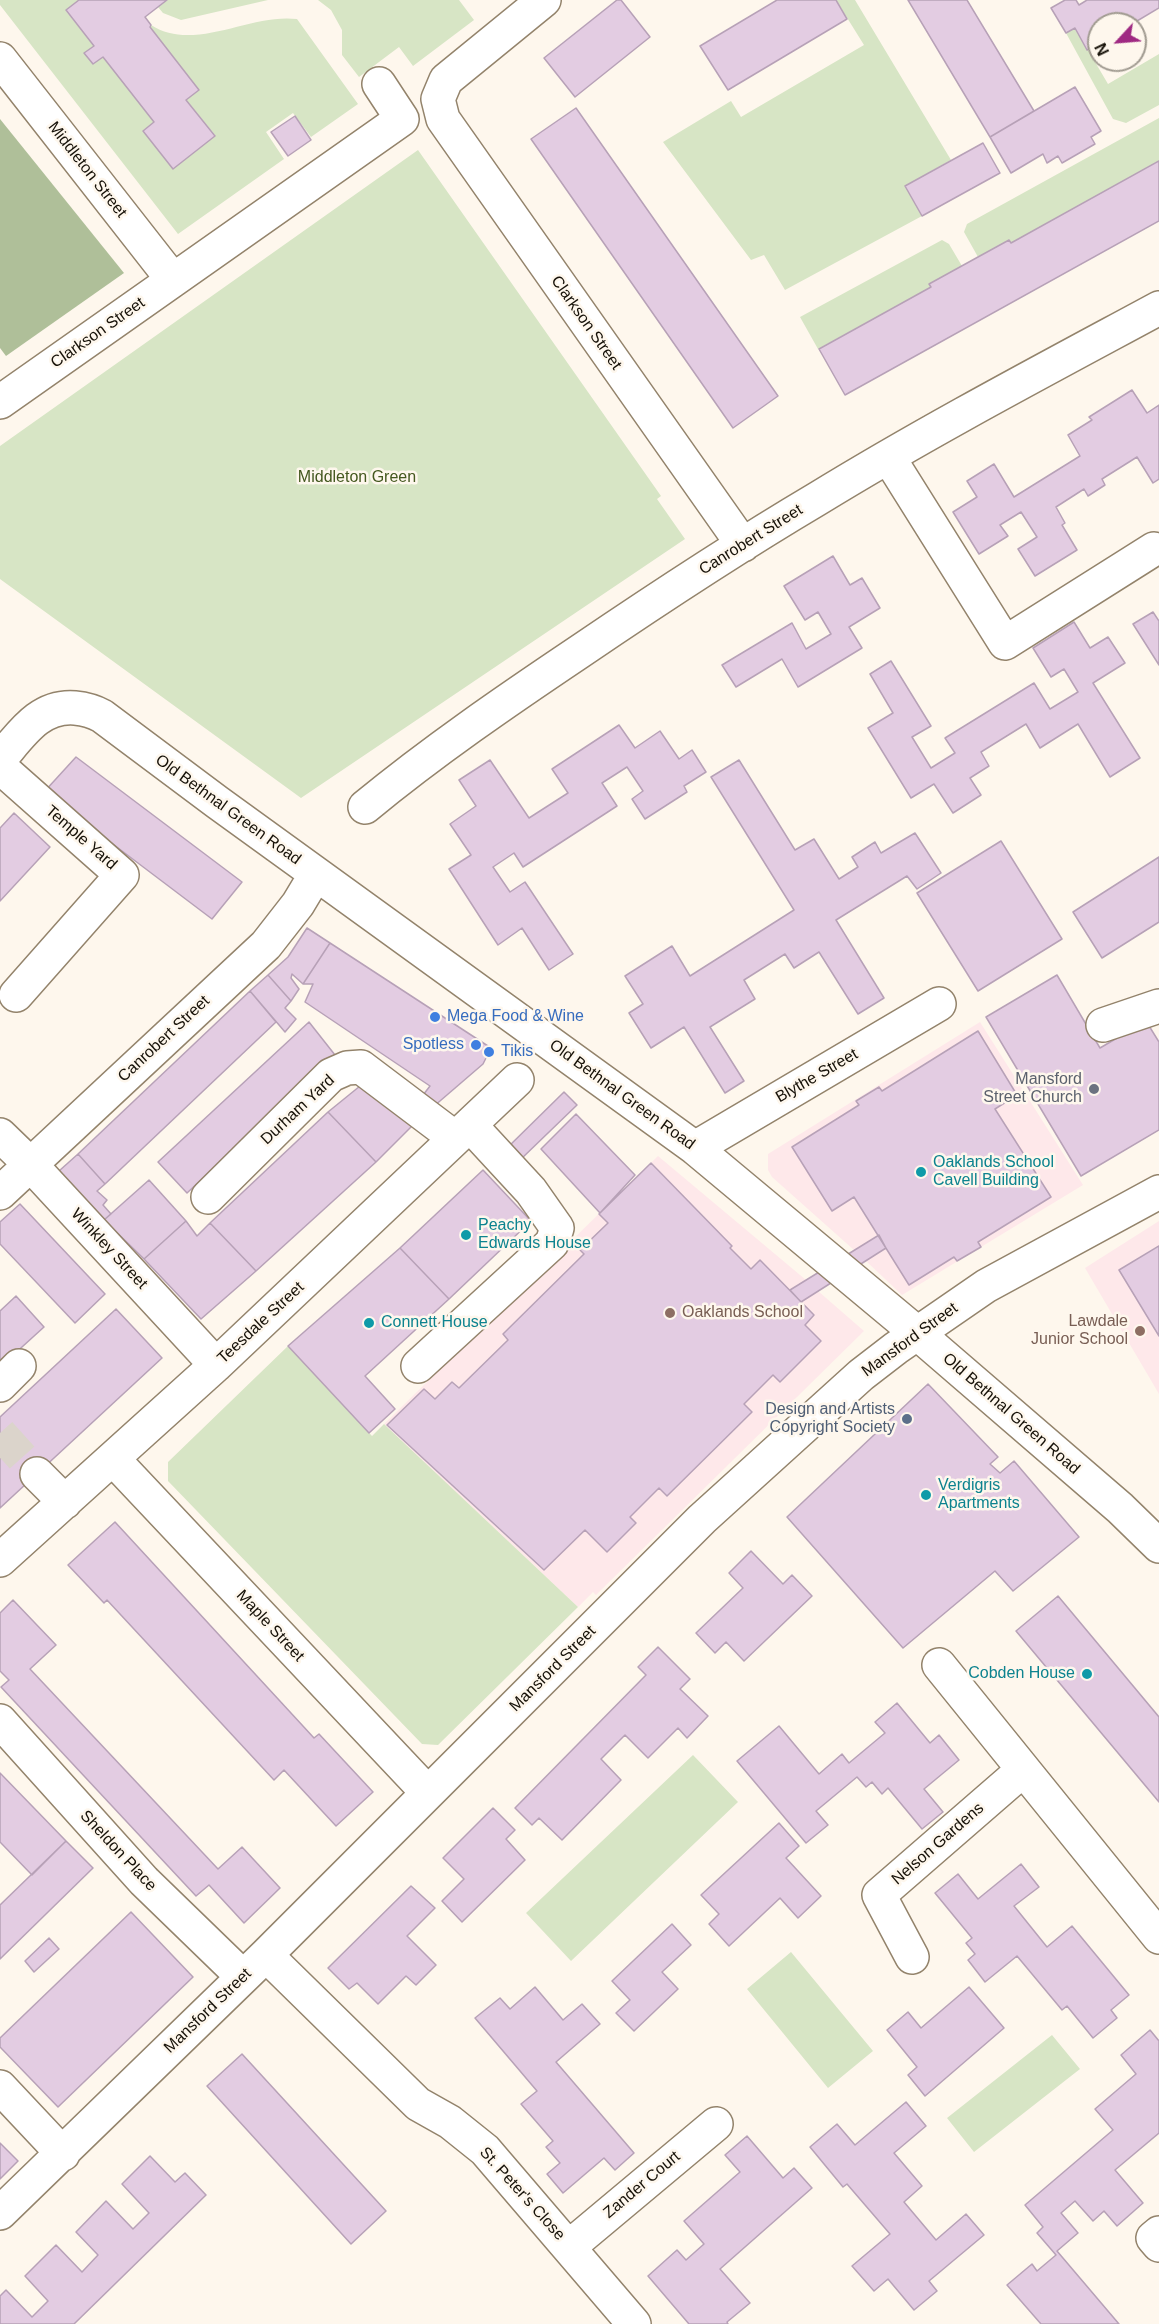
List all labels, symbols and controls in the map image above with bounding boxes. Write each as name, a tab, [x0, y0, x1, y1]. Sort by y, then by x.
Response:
north arrow	[1087, 12, 1147, 72]
text: N	[1092, 40, 1112, 58]
street label: Middleton Street	[44, 118, 130, 222]
street label: Clarkson Street	[547, 272, 625, 374]
street label: Clarkson Street	[47, 294, 149, 372]
park label: Middleton Green	[298, 468, 416, 488]
street label: Canrobert Street	[696, 501, 806, 579]
street label: Old Bethnal Green Road	[151, 751, 305, 869]
street label: Temple Yard	[41, 802, 121, 874]
street label: Canrobert Street	[114, 992, 214, 1086]
place label: Mega Food & Wine	[447, 1007, 584, 1027]
marker: Mega Food & Wine	[428, 1010, 442, 1024]
place label: Spotless	[403, 1035, 464, 1055]
street label: Old Bethnal Green Road	[545, 1036, 699, 1154]
marker: Spotless	[469, 1038, 483, 1052]
place label: Tikis	[501, 1042, 533, 1062]
marker: Tikis	[482, 1045, 496, 1059]
street label: Blythe Street	[773, 1045, 861, 1107]
place label: Mansford Street Church	[983, 1070, 1082, 1108]
street label: Durham Yard	[257, 1071, 339, 1149]
marker: Mansford Street Church	[1087, 1082, 1101, 1096]
place label: Oaklands School Cavell Building	[933, 1153, 1054, 1191]
marker: Oaklands School Cavell Building	[914, 1165, 928, 1179]
street label: Winkley Street	[67, 1205, 151, 1293]
place label: Peachy Edwards House	[478, 1216, 591, 1254]
marker: Peachy Edwards House	[459, 1228, 473, 1242]
street label: Teesdale Street	[214, 1278, 308, 1368]
street label: Mansford Street	[858, 1299, 962, 1381]
place label: Oaklands School	[682, 1303, 803, 1323]
marker: Oaklands School	[663, 1306, 677, 1320]
place label: Lawdale Junior School	[1031, 1312, 1128, 1350]
place label: Connett House	[381, 1313, 488, 1333]
marker: Connett House	[362, 1316, 376, 1330]
marker: Lawdale Junior School	[1133, 1324, 1147, 1338]
street label: Old Bethnal Green Road	[939, 1349, 1083, 1479]
place label: Design and Artists Copyright Society	[765, 1400, 895, 1438]
marker: Design and Artists Copyright Society	[900, 1412, 914, 1426]
place label: Verdigris Apartments	[938, 1476, 1020, 1514]
marker: Verdigris Apartments	[919, 1488, 933, 1502]
street label: Maple Street	[232, 1586, 308, 1666]
street label: Mansford Street	[506, 1622, 600, 1716]
place label: Cobden House	[968, 1664, 1075, 1684]
marker: Cobden House	[1080, 1667, 1094, 1681]
street label: Nelson Gardens	[888, 1799, 988, 1889]
street label: Sheldon Place	[76, 1807, 160, 1895]
street label: Mansford Street	[160, 1965, 256, 2057]
street label: St. Peter's Close	[475, 2143, 569, 2245]
street label: Zander Court	[600, 2147, 684, 2223]

